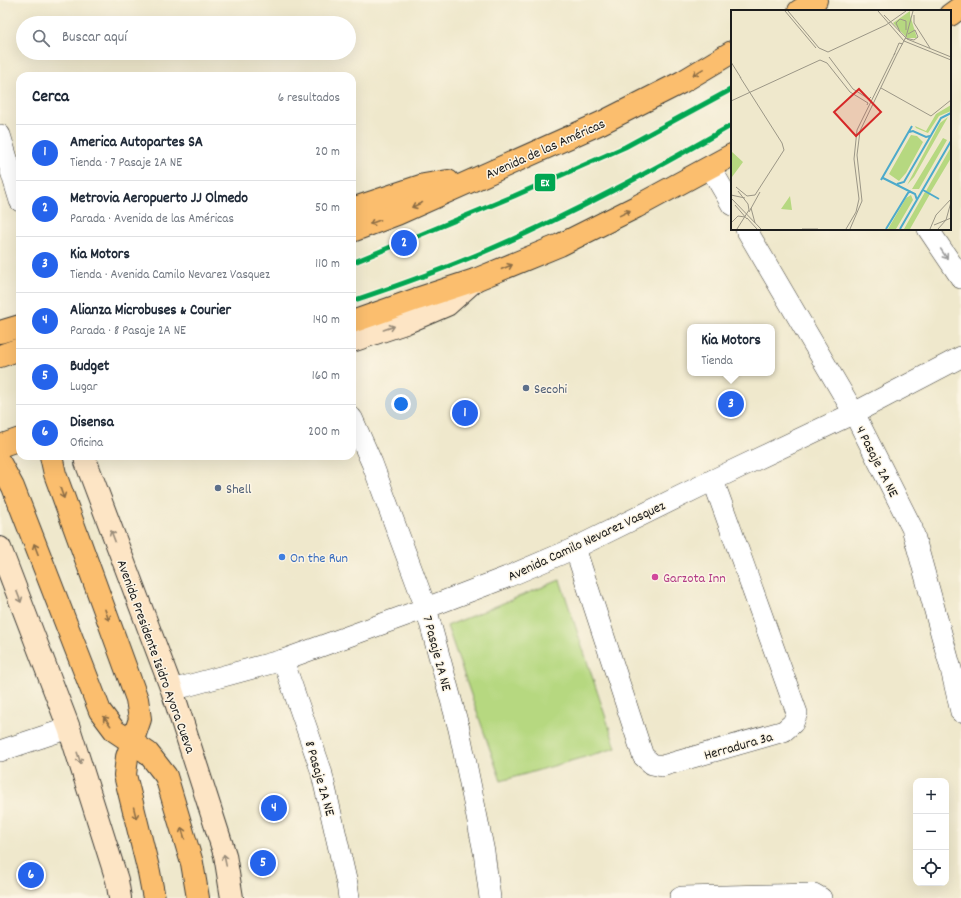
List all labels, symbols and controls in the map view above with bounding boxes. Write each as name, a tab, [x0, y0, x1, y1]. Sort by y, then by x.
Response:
inset map	[731, 10, 951, 230]
search box	[16, 16, 356, 60]
icon: search	[30, 27, 52, 49]
text: Buscar aquí	[62, 27, 127, 49]
one-way arrow	[693, 68, 705, 76]
text: Cerca	[32, 86, 69, 110]
text: 6 resultados	[278, 89, 340, 108]
street label: Avenida de las Américas	[483, 114, 609, 185]
text: America Autopartes SA	[70, 132, 203, 154]
text: 1	[44, 143, 46, 162]
text: 20 m	[315, 143, 340, 162]
text: Tienda · 7 Pasaje 2A NE	[70, 154, 182, 173]
line badge: EX	[534, 173, 556, 192]
text: EX	[541, 176, 550, 192]
text: Metrovia Aeropuerto JJ Olmedo	[70, 188, 248, 210]
text: 2	[42, 199, 48, 218]
text: 50 m	[315, 199, 340, 218]
one-way arrow	[411, 202, 423, 209]
one-way arrow	[619, 209, 631, 216]
text: Parada · Avenida de las Américas	[70, 210, 234, 229]
one-way arrow	[369, 219, 381, 227]
pin: 2	[391, 228, 417, 258]
text: Kia Motors	[70, 244, 130, 266]
one-way arrow	[940, 248, 948, 259]
text: 3	[42, 255, 48, 274]
text: 110 m	[315, 255, 340, 274]
one-way arrow	[500, 263, 512, 270]
text: Tienda · Avenida Camilo Nevarez Vasquez	[70, 266, 270, 285]
text: Alianza Microbuses & Courier	[70, 300, 231, 322]
text: 4	[42, 311, 48, 330]
text: 140 m	[313, 311, 340, 330]
text: Parada · 8 Pasaje 2A NE	[70, 322, 186, 341]
one-way arrow	[382, 324, 394, 332]
popup	[687, 324, 775, 376]
text: Kia Motors	[701, 330, 761, 352]
text: Tienda	[701, 352, 733, 371]
text: Budget	[70, 356, 109, 378]
text: 5	[42, 367, 48, 386]
text: 160 m	[312, 367, 340, 386]
text: Lugar	[70, 378, 98, 397]
place label: Secohi	[534, 380, 568, 400]
marker: Secohi	[521, 383, 531, 393]
pin: 3	[718, 389, 744, 419]
your location	[391, 394, 411, 414]
pin: 1	[452, 398, 478, 428]
text: Disensa	[70, 412, 114, 434]
text: 6	[42, 423, 48, 442]
text: 200 m	[308, 423, 340, 442]
street label: 4 Pasaje 2A NE	[850, 423, 903, 502]
text: Oficina	[70, 434, 103, 453]
place label: Shell	[226, 480, 252, 500]
marker: Shell	[213, 483, 223, 493]
one-way arrow	[59, 487, 66, 500]
street label: Avenida Camilo Nevarez Vasquez	[505, 496, 670, 587]
one-way arrow	[109, 531, 117, 543]
one-way arrow	[32, 544, 40, 556]
place label: On the Run	[290, 549, 348, 569]
marker: On the Run	[277, 552, 287, 562]
street label: Avenida Presidente Isidro Ayora Cueva	[111, 557, 200, 757]
place label: Garzota Inn	[663, 569, 726, 589]
marker: Garzota Inn	[650, 572, 660, 582]
one-way arrow	[15, 591, 23, 603]
one-way arrow	[103, 609, 111, 621]
street label: 7 Pasaje 2A NE	[416, 614, 456, 694]
one-way arrow	[103, 715, 111, 726]
street label: Herradura 3a	[702, 727, 776, 766]
street label: 8 Pasaje 2A NE	[299, 739, 340, 819]
one-way arrow	[76, 752, 83, 765]
map controls	[913, 778, 949, 886]
button: +	[913, 778, 949, 814]
pin: 4	[261, 793, 287, 823]
one-way arrow	[131, 806, 139, 819]
button: −	[913, 814, 949, 850]
one-way arrow	[179, 827, 186, 840]
pin: 5	[250, 848, 276, 878]
button: locate	[913, 850, 949, 886]
one-way arrow	[221, 854, 229, 867]
pin: 6	[18, 860, 44, 890]

